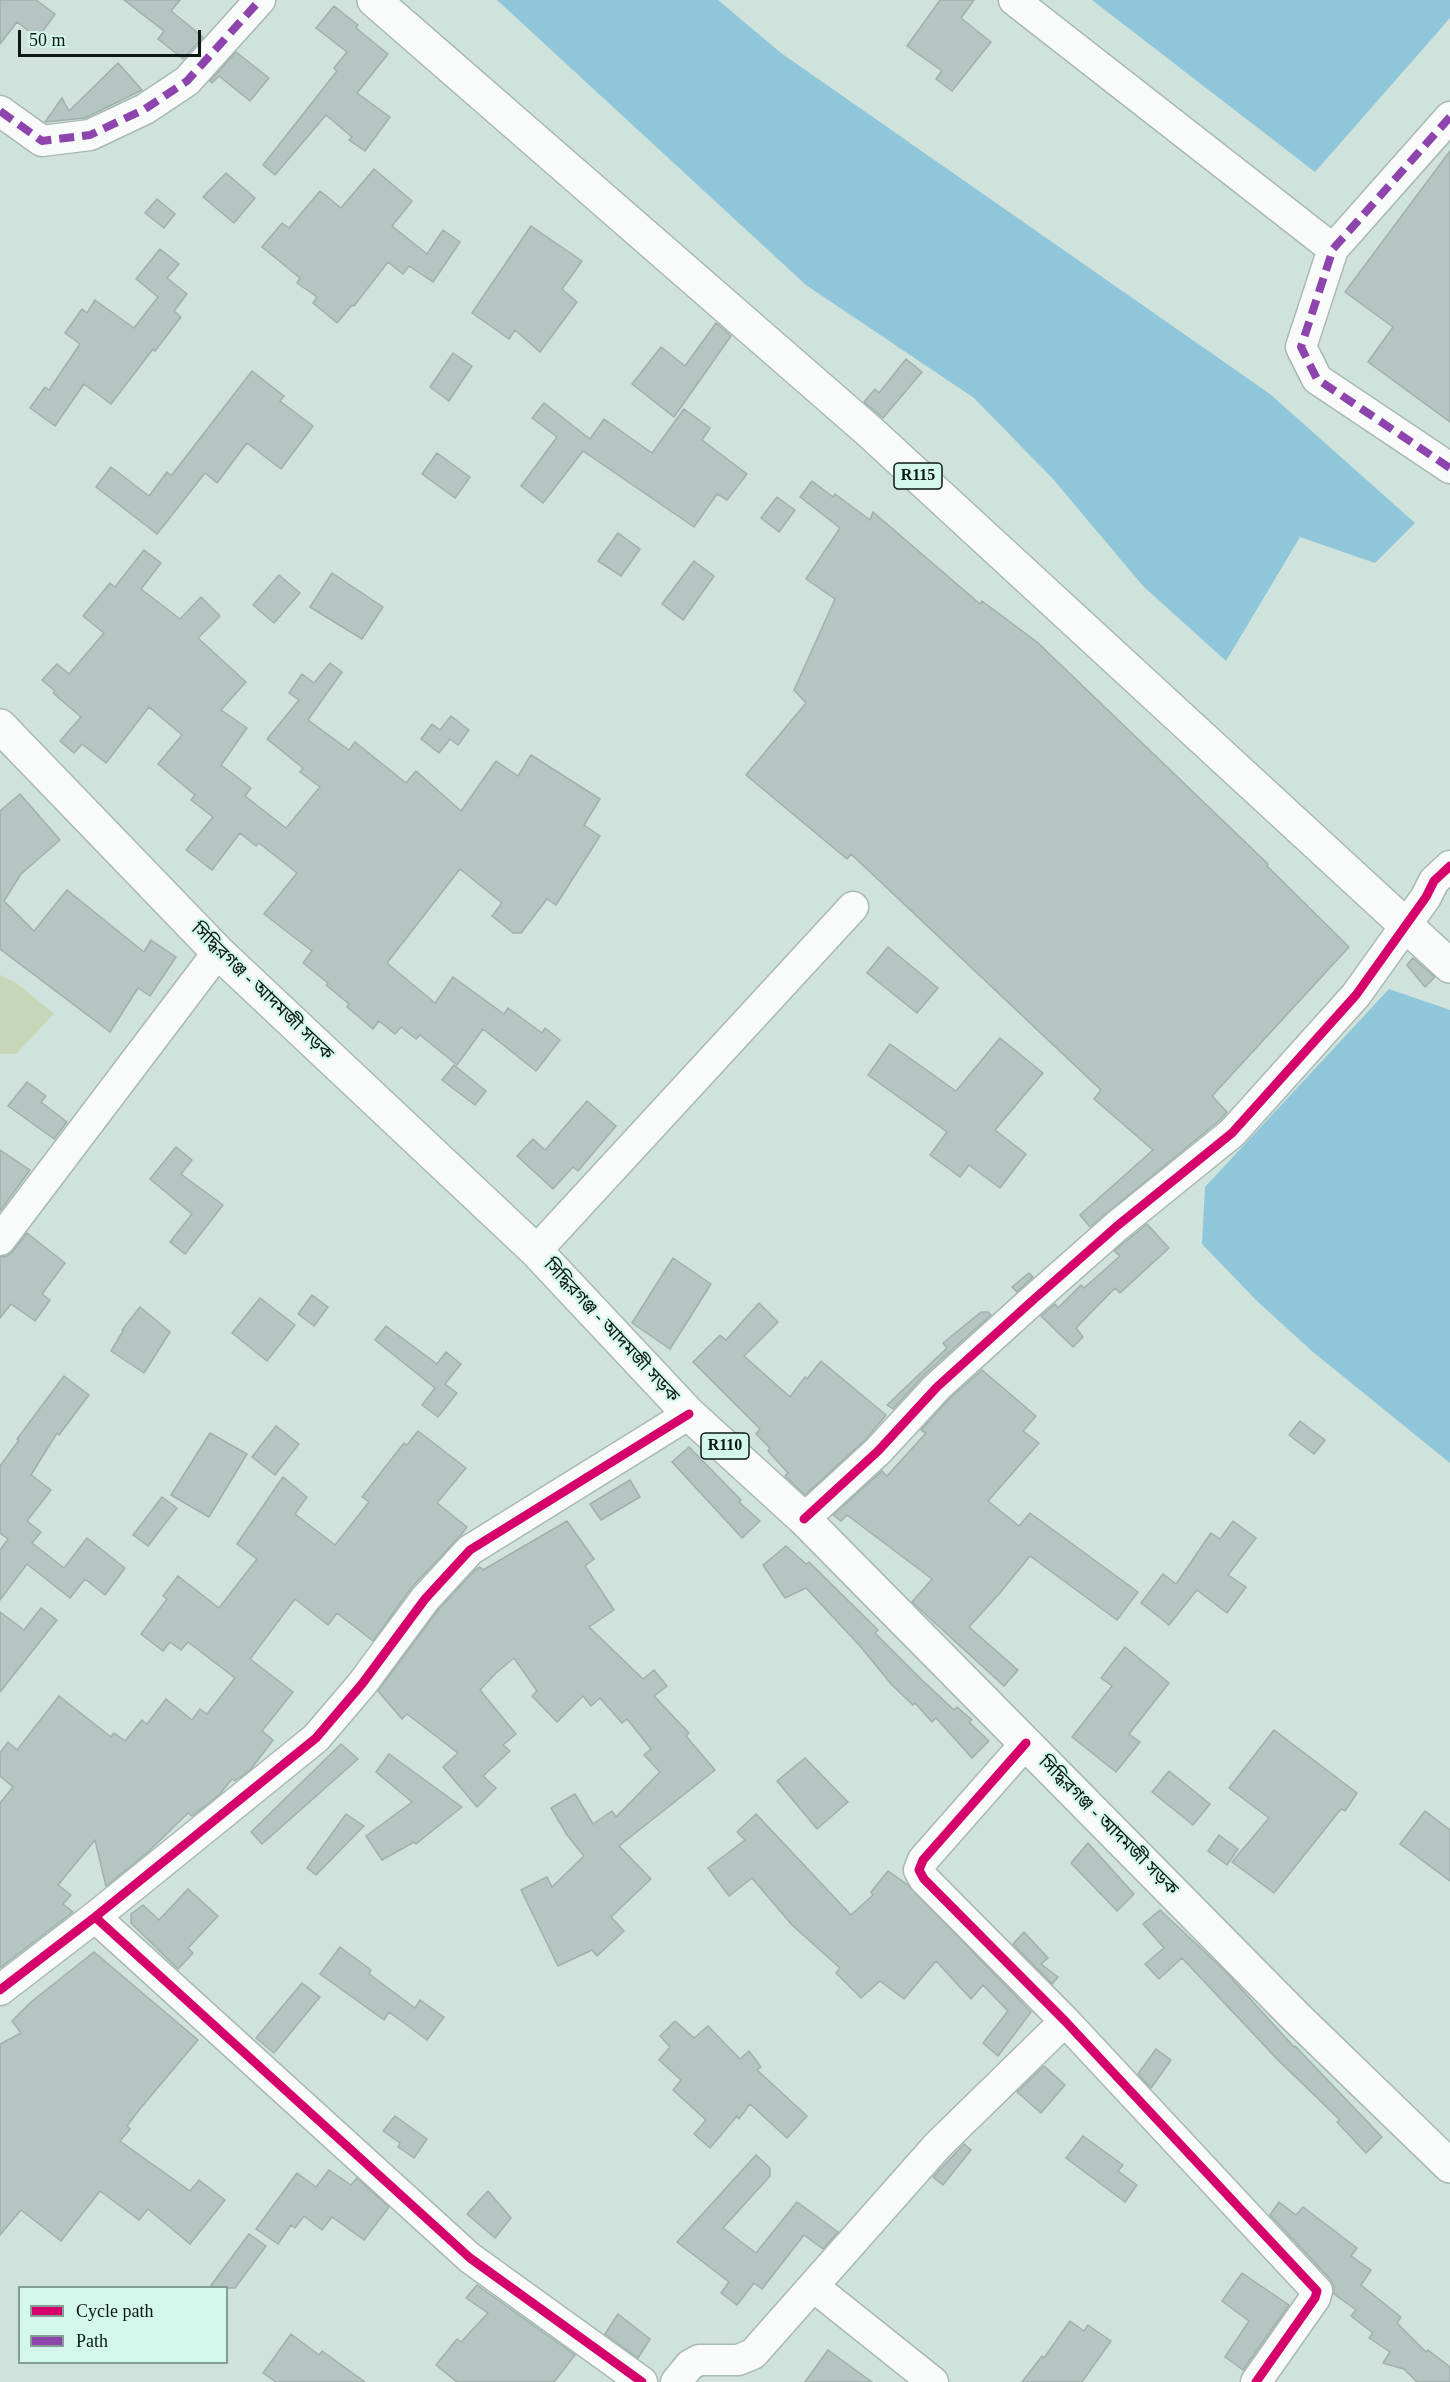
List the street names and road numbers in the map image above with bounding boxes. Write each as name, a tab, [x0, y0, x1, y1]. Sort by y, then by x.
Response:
road number: R115	[894, 463, 942, 489]
street label: সিদ্ধিরগঞ্জ - আদমজী সড়ক	[187, 919, 337, 1065]
street label: সিদ্ধিরগঞ্জ - আদমজী সড়ক	[539, 1255, 683, 1407]
road number: R110	[701, 1433, 749, 1459]
street label: সিদ্ধিরগঞ্জ - আদমজী সড়ক	[1034, 1752, 1182, 1900]

